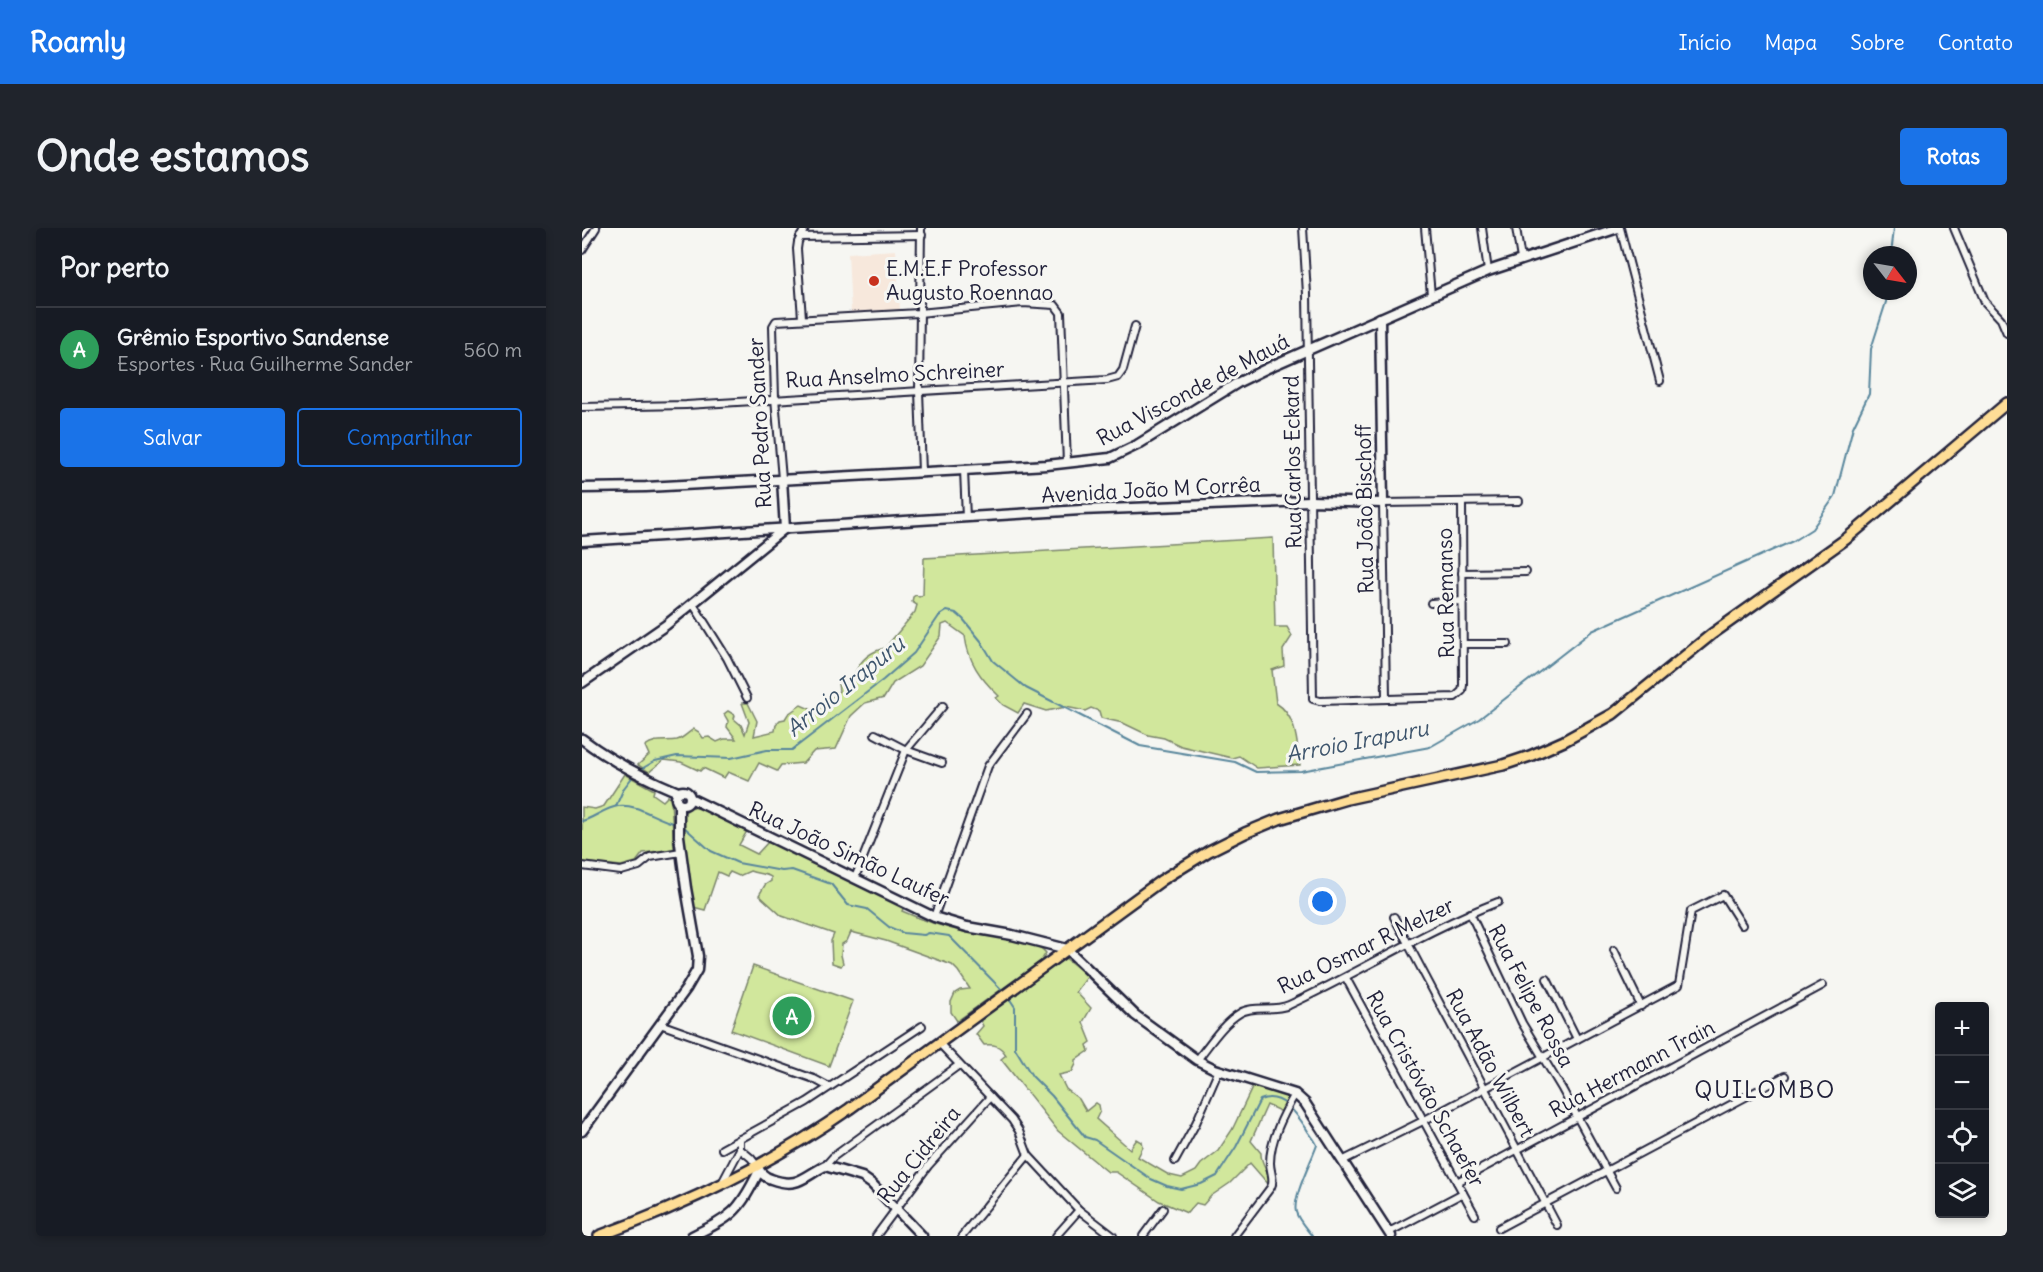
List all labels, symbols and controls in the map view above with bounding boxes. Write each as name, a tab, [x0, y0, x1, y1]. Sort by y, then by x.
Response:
text: Roamly	[30, 24, 126, 60]
text: Início	[1678, 29, 1732, 56]
text: Mapa	[1765, 29, 1817, 56]
text: Sobre	[1850, 29, 1905, 56]
text: Contato	[1938, 29, 2013, 56]
button: Rotas	[1900, 128, 2007, 185]
text: Onde estamos	[36, 130, 309, 182]
north arrow	[1863, 246, 1917, 300]
text: Por perto	[60, 251, 169, 284]
place label: E.M.E.F Professor Augusto Roennao	[886, 255, 1053, 306]
marker: E.M.E.F Professor Augusto Roennao	[867, 274, 881, 288]
text: Grêmio Esportivo Sandense	[117, 323, 389, 351]
street label: Rua Visconde de Mauá	[1092, 327, 1294, 452]
street label: Rua Pedro Sander	[742, 336, 777, 509]
text: A	[73, 337, 86, 362]
text: 560 m	[464, 337, 522, 362]
text: Esportes · Rua Guilherme Sander	[117, 351, 413, 376]
street label: Rua Anselmo Schreiner	[785, 355, 1006, 394]
street label: Rua Carlos Eckard	[1277, 375, 1308, 549]
button: Salvar	[60, 408, 285, 467]
button: Compartilhar	[297, 408, 522, 467]
street label: Rua João Bischoff	[1350, 423, 1379, 594]
street label: Avenida João M Corrêa	[1041, 470, 1261, 509]
street label: Rua Remanso	[1431, 528, 1460, 659]
water label: Arroio Irapuru	[780, 629, 911, 742]
water label: Arroio Irapuru	[1283, 713, 1432, 769]
street label: Rua João Simão Laufer	[744, 795, 954, 912]
your location	[1308, 887, 1337, 916]
street label: Rua Osmar R Melzer	[1273, 891, 1459, 1000]
street label: Rua Felipe Rossa	[1482, 920, 1581, 1072]
street label: Rua Adão Wilbert	[1440, 984, 1541, 1141]
street label: Rua Cristóvão Schaefer	[1360, 986, 1491, 1192]
pin: A	[772, 994, 812, 1038]
map controls	[1935, 1002, 1989, 1218]
button: +	[1935, 1002, 1989, 1056]
street label: Rua Hermann Train	[1544, 1014, 1719, 1124]
button: −	[1935, 1056, 1989, 1110]
district label: QUILOMBO	[1694, 1074, 1836, 1104]
street label: Rua Cidreira	[871, 1101, 966, 1209]
button: locate	[1935, 1110, 1989, 1164]
button: layers	[1935, 1164, 1989, 1218]

